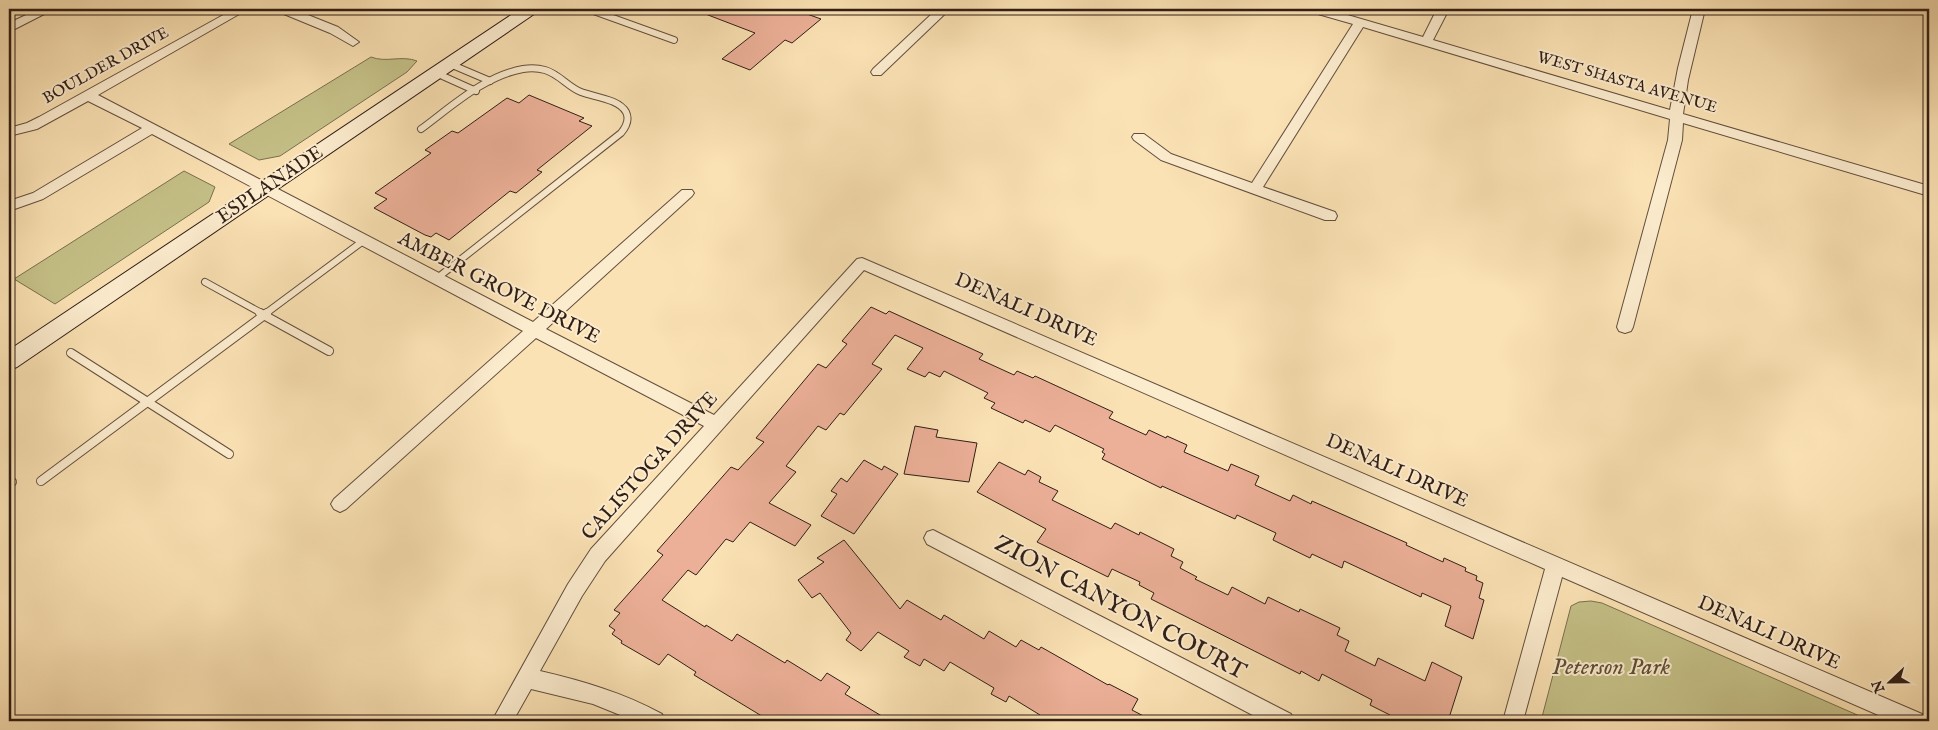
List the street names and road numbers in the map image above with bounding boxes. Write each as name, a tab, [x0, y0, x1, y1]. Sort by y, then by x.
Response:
street label: BOULDER DRIVE	[39, 23, 173, 109]
street label: WEST SHASTA AVENUE	[1535, 48, 1719, 118]
street label: ESPLANADE	[212, 140, 328, 230]
street label: AMBER GROVE DRIVE	[393, 226, 604, 350]
street label: DENALI DRIVE	[951, 267, 1101, 353]
street label: CALISTOGA DRIVE	[576, 386, 724, 546]
street label: DENALI DRIVE	[1322, 428, 1472, 514]
street label: ZION CANYON COURT	[989, 528, 1252, 688]
street label: DENALI DRIVE	[1694, 590, 1844, 676]

